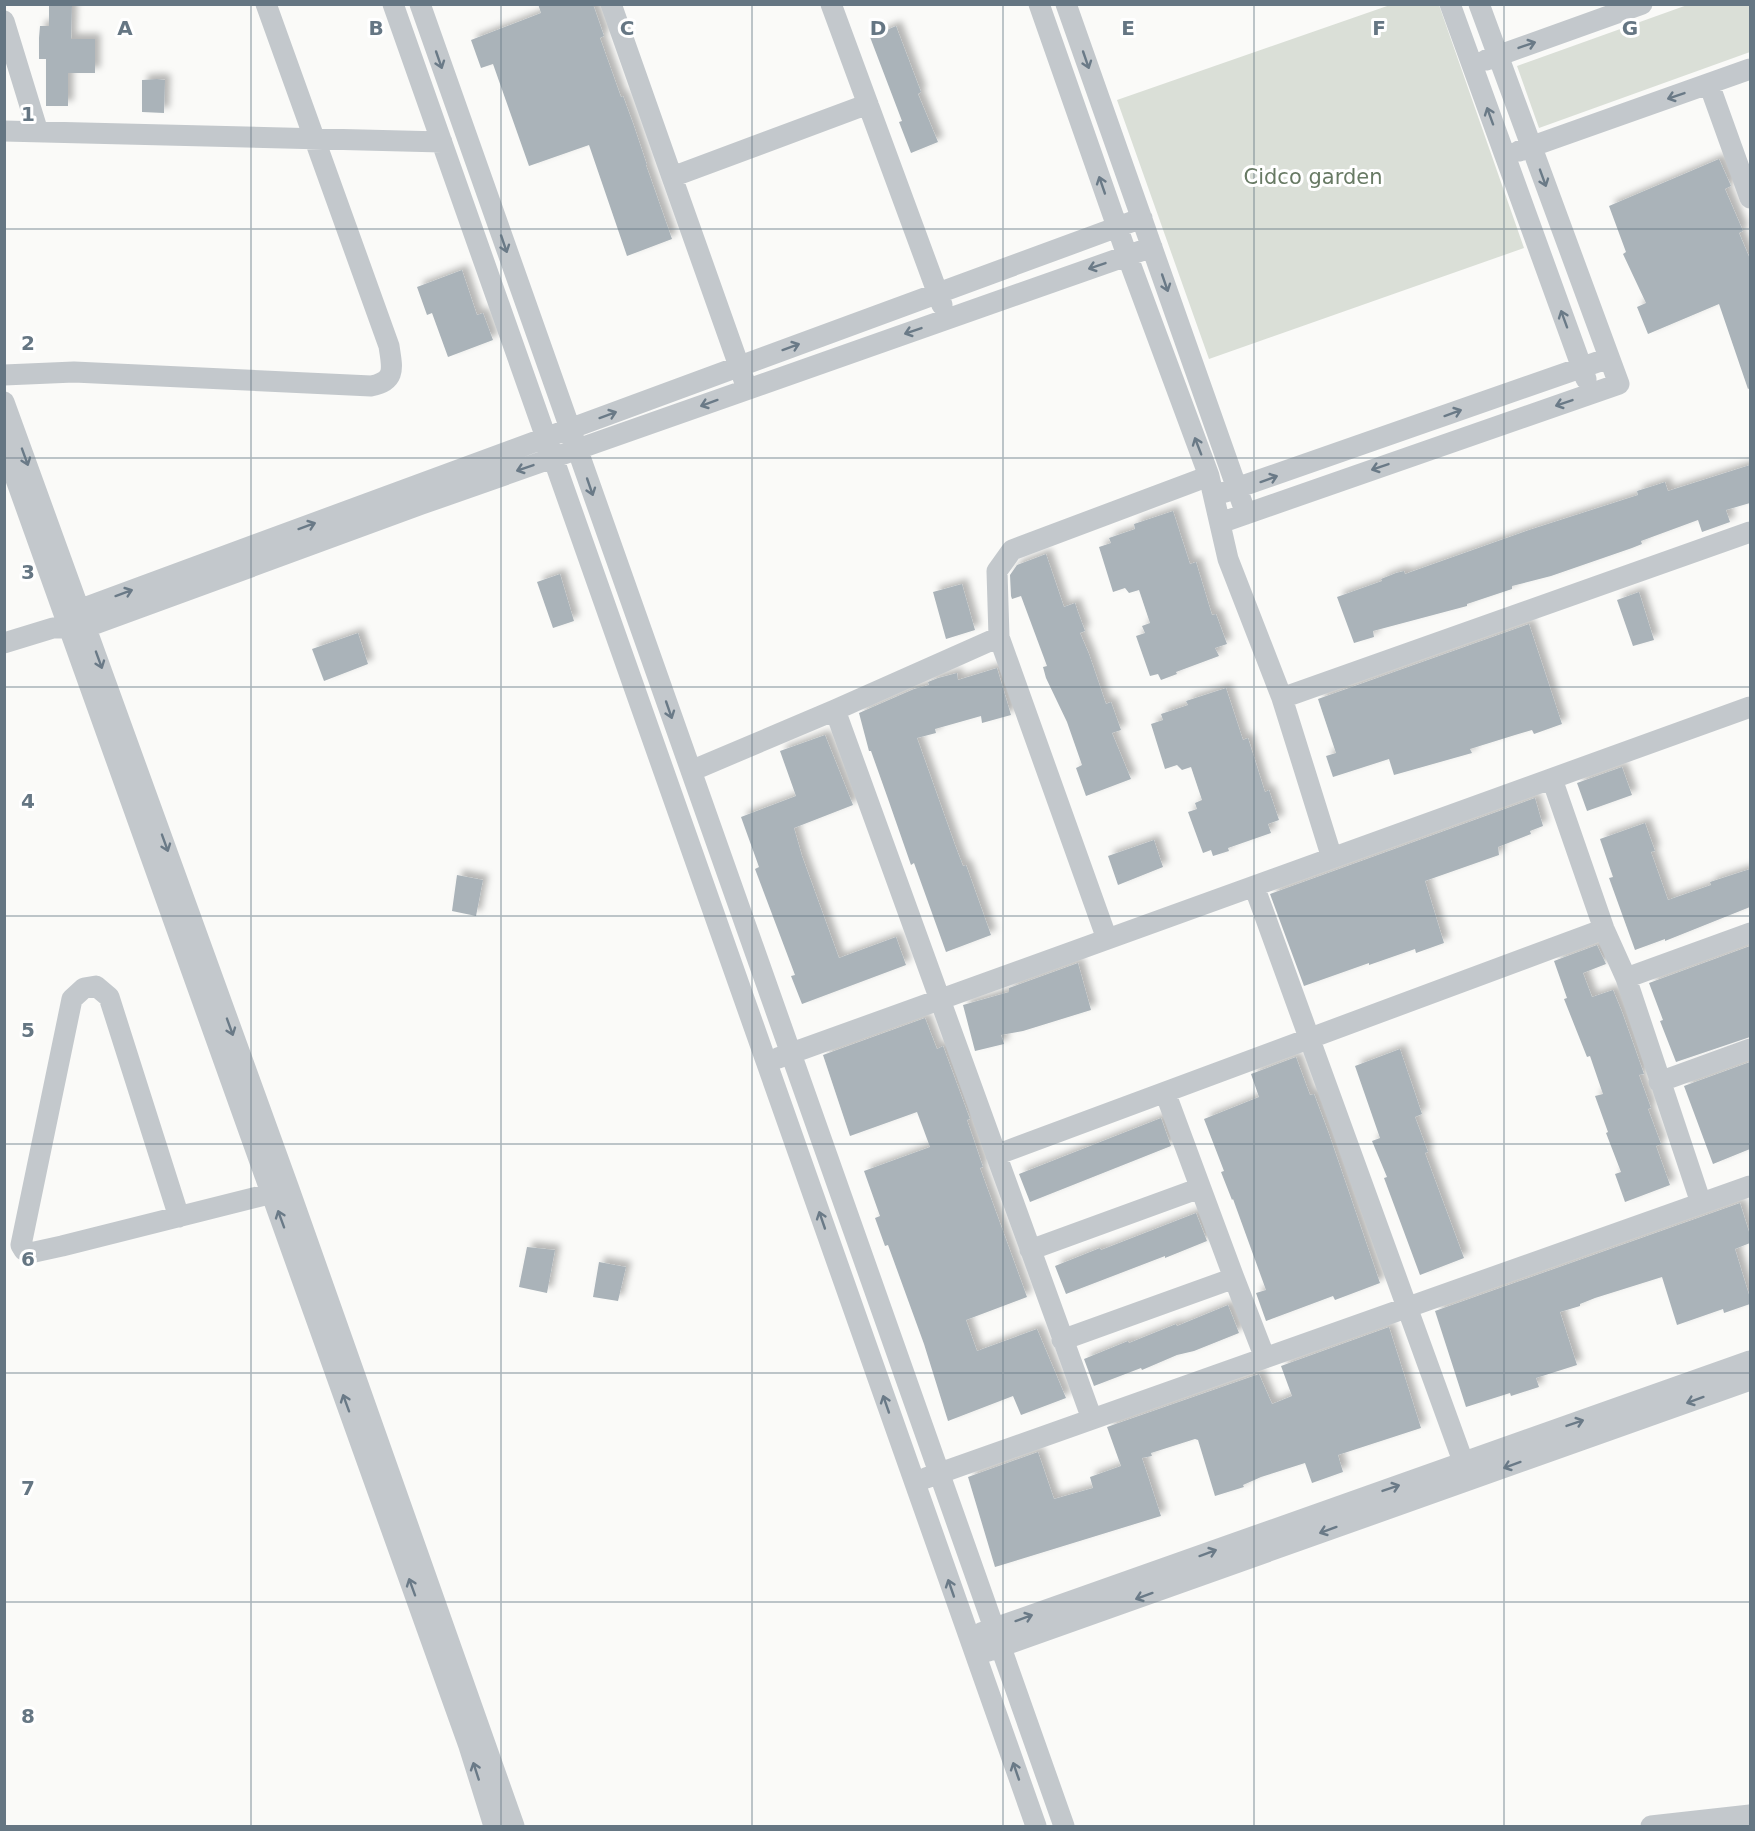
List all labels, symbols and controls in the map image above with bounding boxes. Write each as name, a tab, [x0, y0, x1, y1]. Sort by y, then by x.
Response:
text: A	[117, 16, 133, 40]
text: B	[368, 16, 384, 40]
text: C	[620, 16, 634, 40]
text: D	[870, 16, 886, 40]
text: E	[1121, 16, 1135, 40]
text: F	[1372, 16, 1386, 40]
text: G	[1622, 16, 1638, 40]
one-way arrow	[1517, 39, 1536, 50]
one-way arrow	[435, 50, 446, 69]
one-way arrow	[1081, 50, 1092, 69]
one-way arrow	[1667, 91, 1685, 102]
text: 1	[21, 102, 35, 126]
one-way arrow	[1484, 107, 1495, 126]
park label: Cidco garden	[1244, 165, 1382, 189]
one-way arrow	[1538, 168, 1549, 186]
one-way arrow	[1095, 176, 1106, 194]
one-way arrow	[499, 234, 510, 252]
one-way arrow	[1088, 261, 1106, 272]
one-way arrow	[1160, 273, 1171, 292]
one-way arrow	[1558, 310, 1569, 329]
one-way arrow	[904, 326, 922, 337]
text: 2	[21, 331, 35, 355]
one-way arrow	[781, 341, 800, 352]
one-way arrow	[700, 398, 719, 409]
one-way arrow	[1555, 399, 1574, 410]
one-way arrow	[1443, 407, 1462, 418]
one-way arrow	[598, 408, 617, 419]
one-way arrow	[1192, 438, 1203, 456]
one-way arrow	[20, 447, 31, 466]
one-way arrow	[516, 463, 535, 474]
one-way arrow	[1371, 463, 1389, 474]
one-way arrow	[1259, 472, 1278, 483]
one-way arrow	[586, 477, 597, 496]
one-way arrow	[297, 520, 316, 531]
text: 3	[21, 560, 35, 584]
one-way arrow	[114, 587, 133, 598]
one-way arrow	[94, 650, 105, 669]
one-way arrow	[665, 700, 676, 719]
text: 4	[21, 789, 35, 813]
one-way arrow	[160, 833, 171, 852]
one-way arrow	[226, 1017, 237, 1036]
text: 5	[21, 1018, 35, 1042]
one-way arrow	[275, 1210, 286, 1229]
one-way arrow	[815, 1211, 826, 1230]
text: 6	[21, 1247, 35, 1271]
one-way arrow	[340, 1394, 351, 1413]
one-way arrow	[880, 1395, 891, 1414]
one-way arrow	[1686, 1395, 1705, 1406]
one-way arrow	[1565, 1416, 1584, 1427]
one-way arrow	[1503, 1461, 1522, 1472]
text: 7	[21, 1476, 35, 1500]
one-way arrow	[1382, 1481, 1400, 1492]
one-way arrow	[1319, 1526, 1338, 1537]
one-way arrow	[1198, 1546, 1217, 1557]
one-way arrow	[405, 1578, 416, 1597]
one-way arrow	[945, 1579, 956, 1597]
one-way arrow	[1135, 1591, 1154, 1602]
one-way arrow	[1014, 1612, 1033, 1623]
text: 8	[21, 1704, 35, 1728]
one-way arrow	[470, 1762, 481, 1781]
one-way arrow	[1010, 1762, 1021, 1781]

